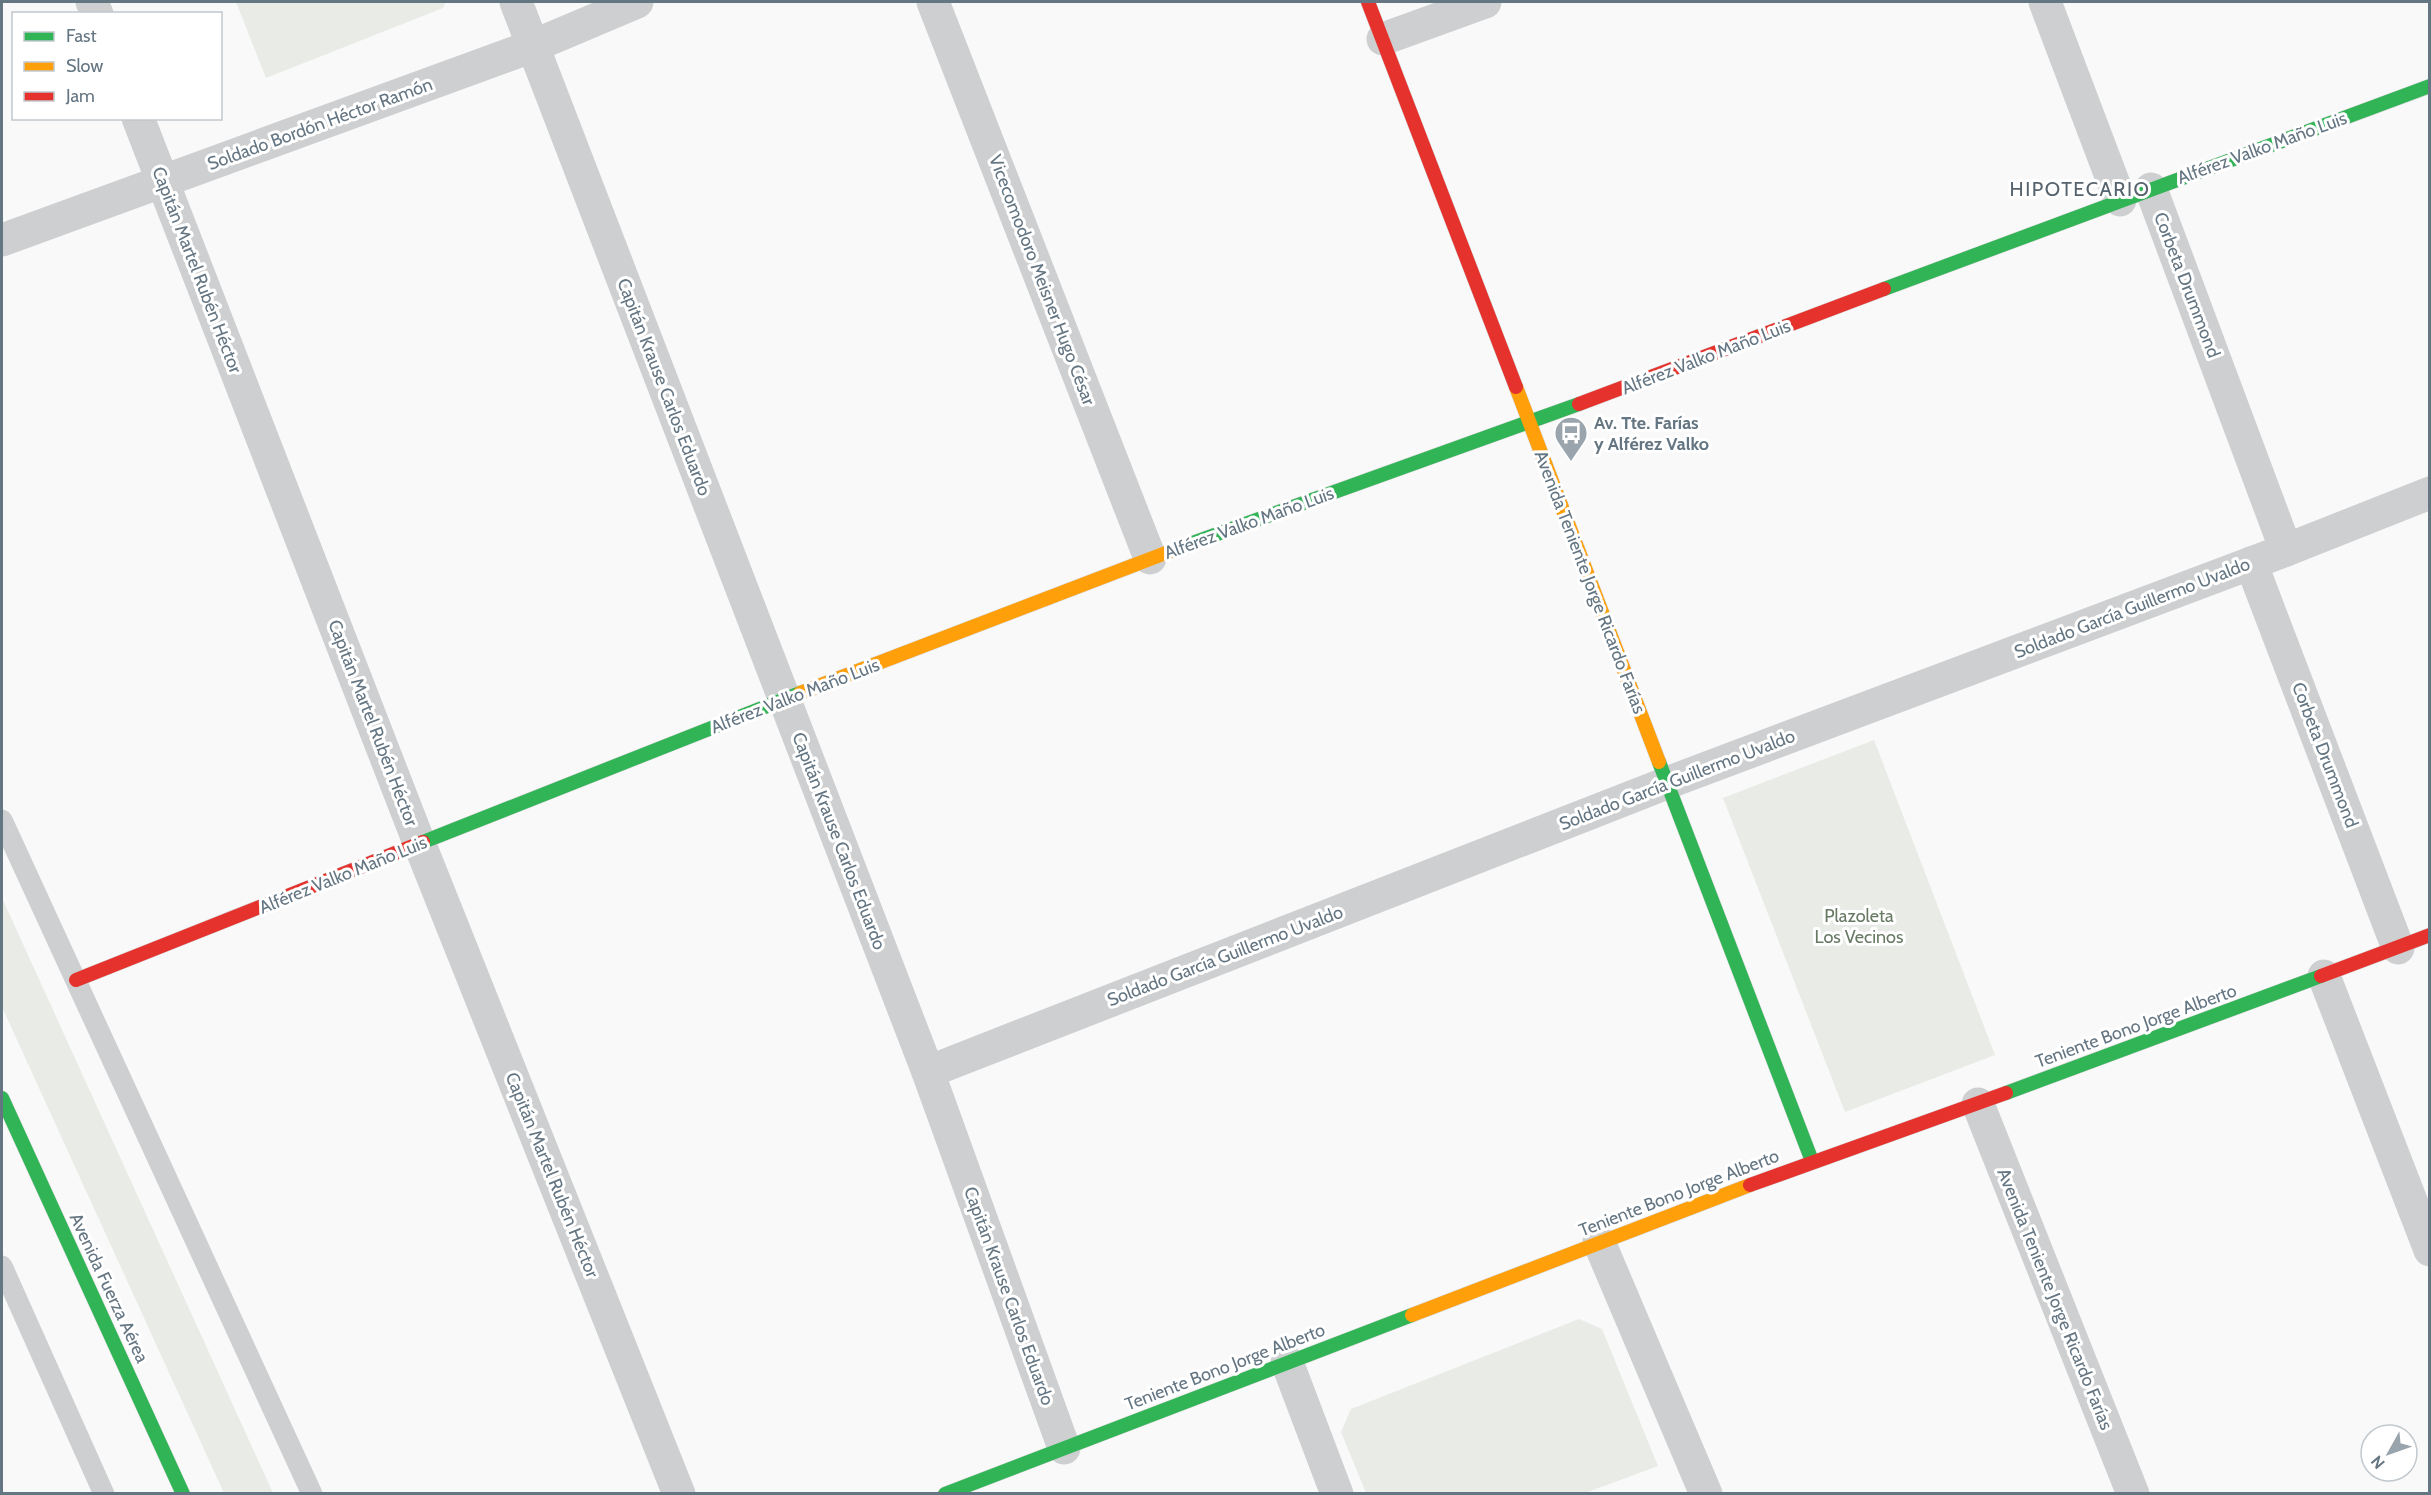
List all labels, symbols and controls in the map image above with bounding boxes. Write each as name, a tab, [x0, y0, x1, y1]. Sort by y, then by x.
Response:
legend	[12, 12, 222, 120]
text: Fast	[66, 25, 97, 47]
text: Slow	[66, 55, 103, 77]
street label: Soldado Bordón Héctor Ramón	[204, 73, 436, 175]
text: Jam	[65, 85, 95, 107]
street label: Alférez Valko Maño Luis	[2174, 107, 2350, 189]
street label: Vicecomodoro Meisner Hugo César	[984, 152, 1100, 409]
street label: Capitán Martel Rubén Héctor	[147, 164, 247, 377]
district label: HIPOTECARIO	[2010, 177, 2150, 201]
street label: Corbeta Drummond	[2149, 209, 2225, 361]
street label: Capitán Krause Carlos Eduardo	[612, 275, 716, 499]
street label: Alférez Valko Maño Luis	[1619, 315, 1793, 399]
place label: Av. Tte. Farías y Alférez Valko	[1594, 412, 1709, 455]
bus stop icon: Av. Tte. Farías y Alférez Valko	[1553, 415, 1589, 462]
street label: Avenida Teniente Jorge Ricardo Farías	[1530, 447, 1650, 717]
street label: Alférez Valko Maño Luis	[1161, 482, 1337, 564]
street label: Soldado García Guillermo Uvaldo	[2011, 553, 2253, 663]
street label: Capitán Martel Rubén Héctor	[323, 617, 423, 830]
street label: Alférez Valko Maño Luis	[708, 654, 882, 738]
street label: Corbeta Drummond	[2287, 679, 2363, 831]
street label: Soldado García Guillermo Uvaldo	[1556, 725, 1798, 835]
street label: Capitán Krause Carlos Eduardo	[787, 729, 891, 953]
street label: Alférez Valko Maño Luis	[256, 831, 430, 919]
street label: Soldado García Guillermo Uvaldo	[1104, 901, 1346, 1011]
park label: Plazoleta Los Vecinos	[1815, 905, 1903, 948]
street label: Teniente Bono Jorge Alberto	[2032, 979, 2240, 1073]
street label: Capitán Martel Rubén Héctor	[501, 1069, 603, 1281]
street label: Teniente Bono Jorge Alberto	[1576, 1145, 1782, 1241]
street label: Avenida Teniente Jorge Ricardo Farías	[1992, 1165, 2118, 1433]
street label: Capitán Krause Carlos Eduardo	[959, 1184, 1059, 1408]
street label: Avenida Fuerza Aérea	[65, 1210, 153, 1367]
street label: Teniente Bono Jorge Alberto	[1122, 1319, 1328, 1415]
north arrow	[2359, 1423, 2419, 1483]
text: N	[2367, 1452, 2389, 1473]

